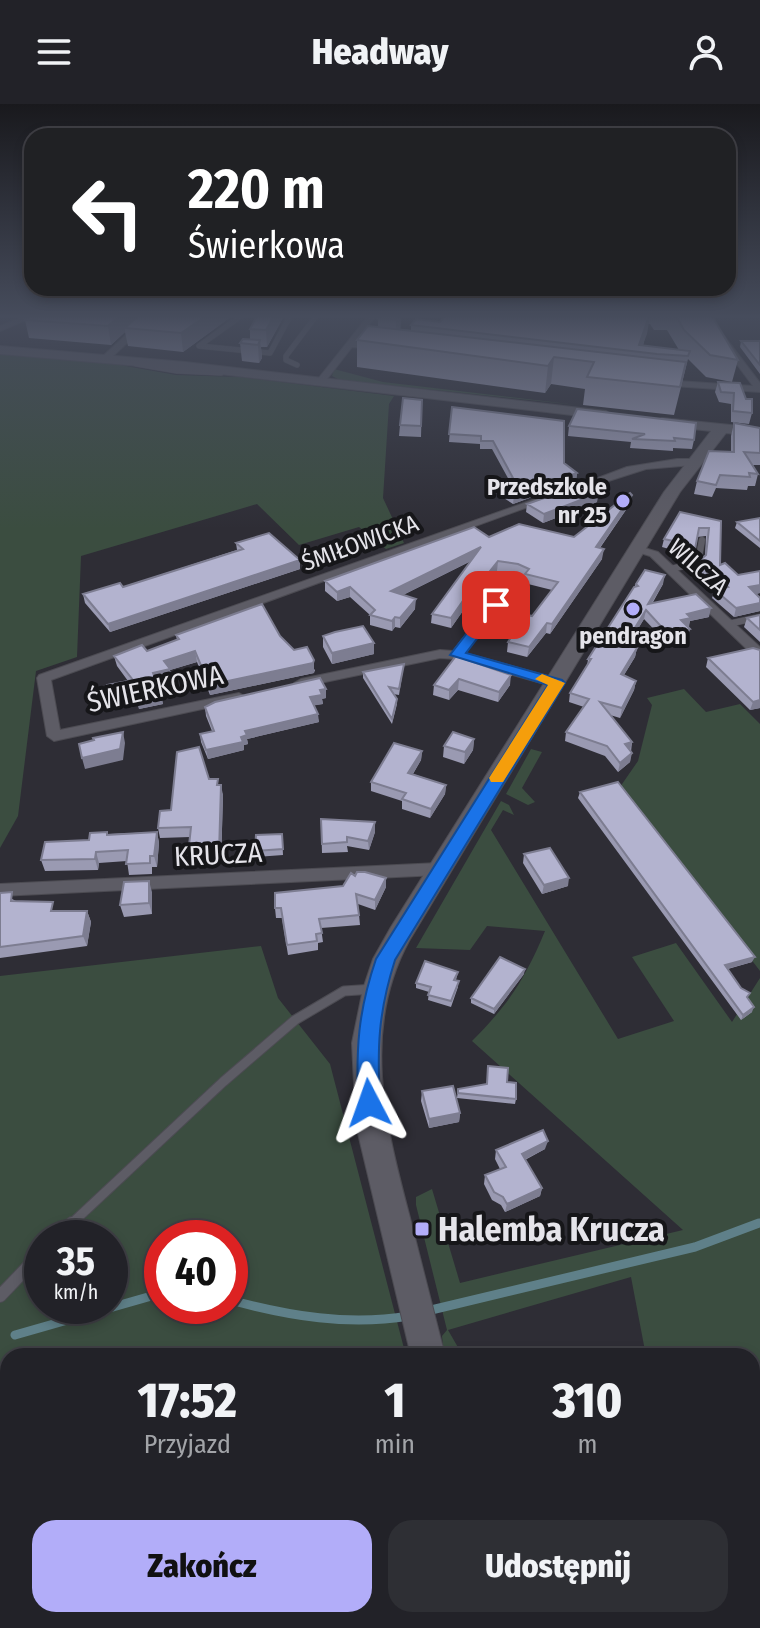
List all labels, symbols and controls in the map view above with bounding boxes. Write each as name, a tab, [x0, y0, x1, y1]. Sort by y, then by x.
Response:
icon: menu	[32, 30, 76, 74]
text: Headway	[312, 30, 448, 74]
icon: person	[684, 30, 728, 74]
text: 220 m	[188, 156, 325, 223]
icon: left	[56, 160, 160, 264]
text: Świerkowa	[188, 224, 345, 268]
place label: Przedszkole nr 25	[487, 473, 607, 529]
marker: Przedszkole nr 25	[614, 492, 632, 510]
street label: ŚMIŁOWICKA	[298, 508, 422, 577]
street label: WILCZA	[663, 533, 734, 601]
pin	[462, 571, 530, 639]
icon: arrive	[474, 583, 518, 627]
marker: pendragon	[624, 600, 642, 618]
place label: pendragon	[579, 622, 687, 650]
street label: ŚWIERKOWA	[84, 658, 226, 719]
street label: KRUCZA	[173, 836, 263, 873]
position arrow	[327, 1061, 411, 1145]
place label: Halemba Krucza	[438, 1209, 665, 1250]
speed limit sign: 40	[144, 1220, 248, 1324]
marker: Halemba Krucza	[413, 1220, 431, 1238]
text: 35	[57, 1238, 95, 1286]
text: km/h	[54, 1280, 98, 1304]
text: 17:52	[138, 1372, 237, 1430]
text: 1	[384, 1372, 405, 1430]
text: 310	[553, 1372, 622, 1430]
text: Przyjazd	[144, 1429, 231, 1460]
text: min	[375, 1429, 415, 1460]
text: m	[577, 1429, 597, 1460]
button: Zakończ	[32, 1520, 372, 1612]
button: Udostępnij	[388, 1520, 728, 1612]

